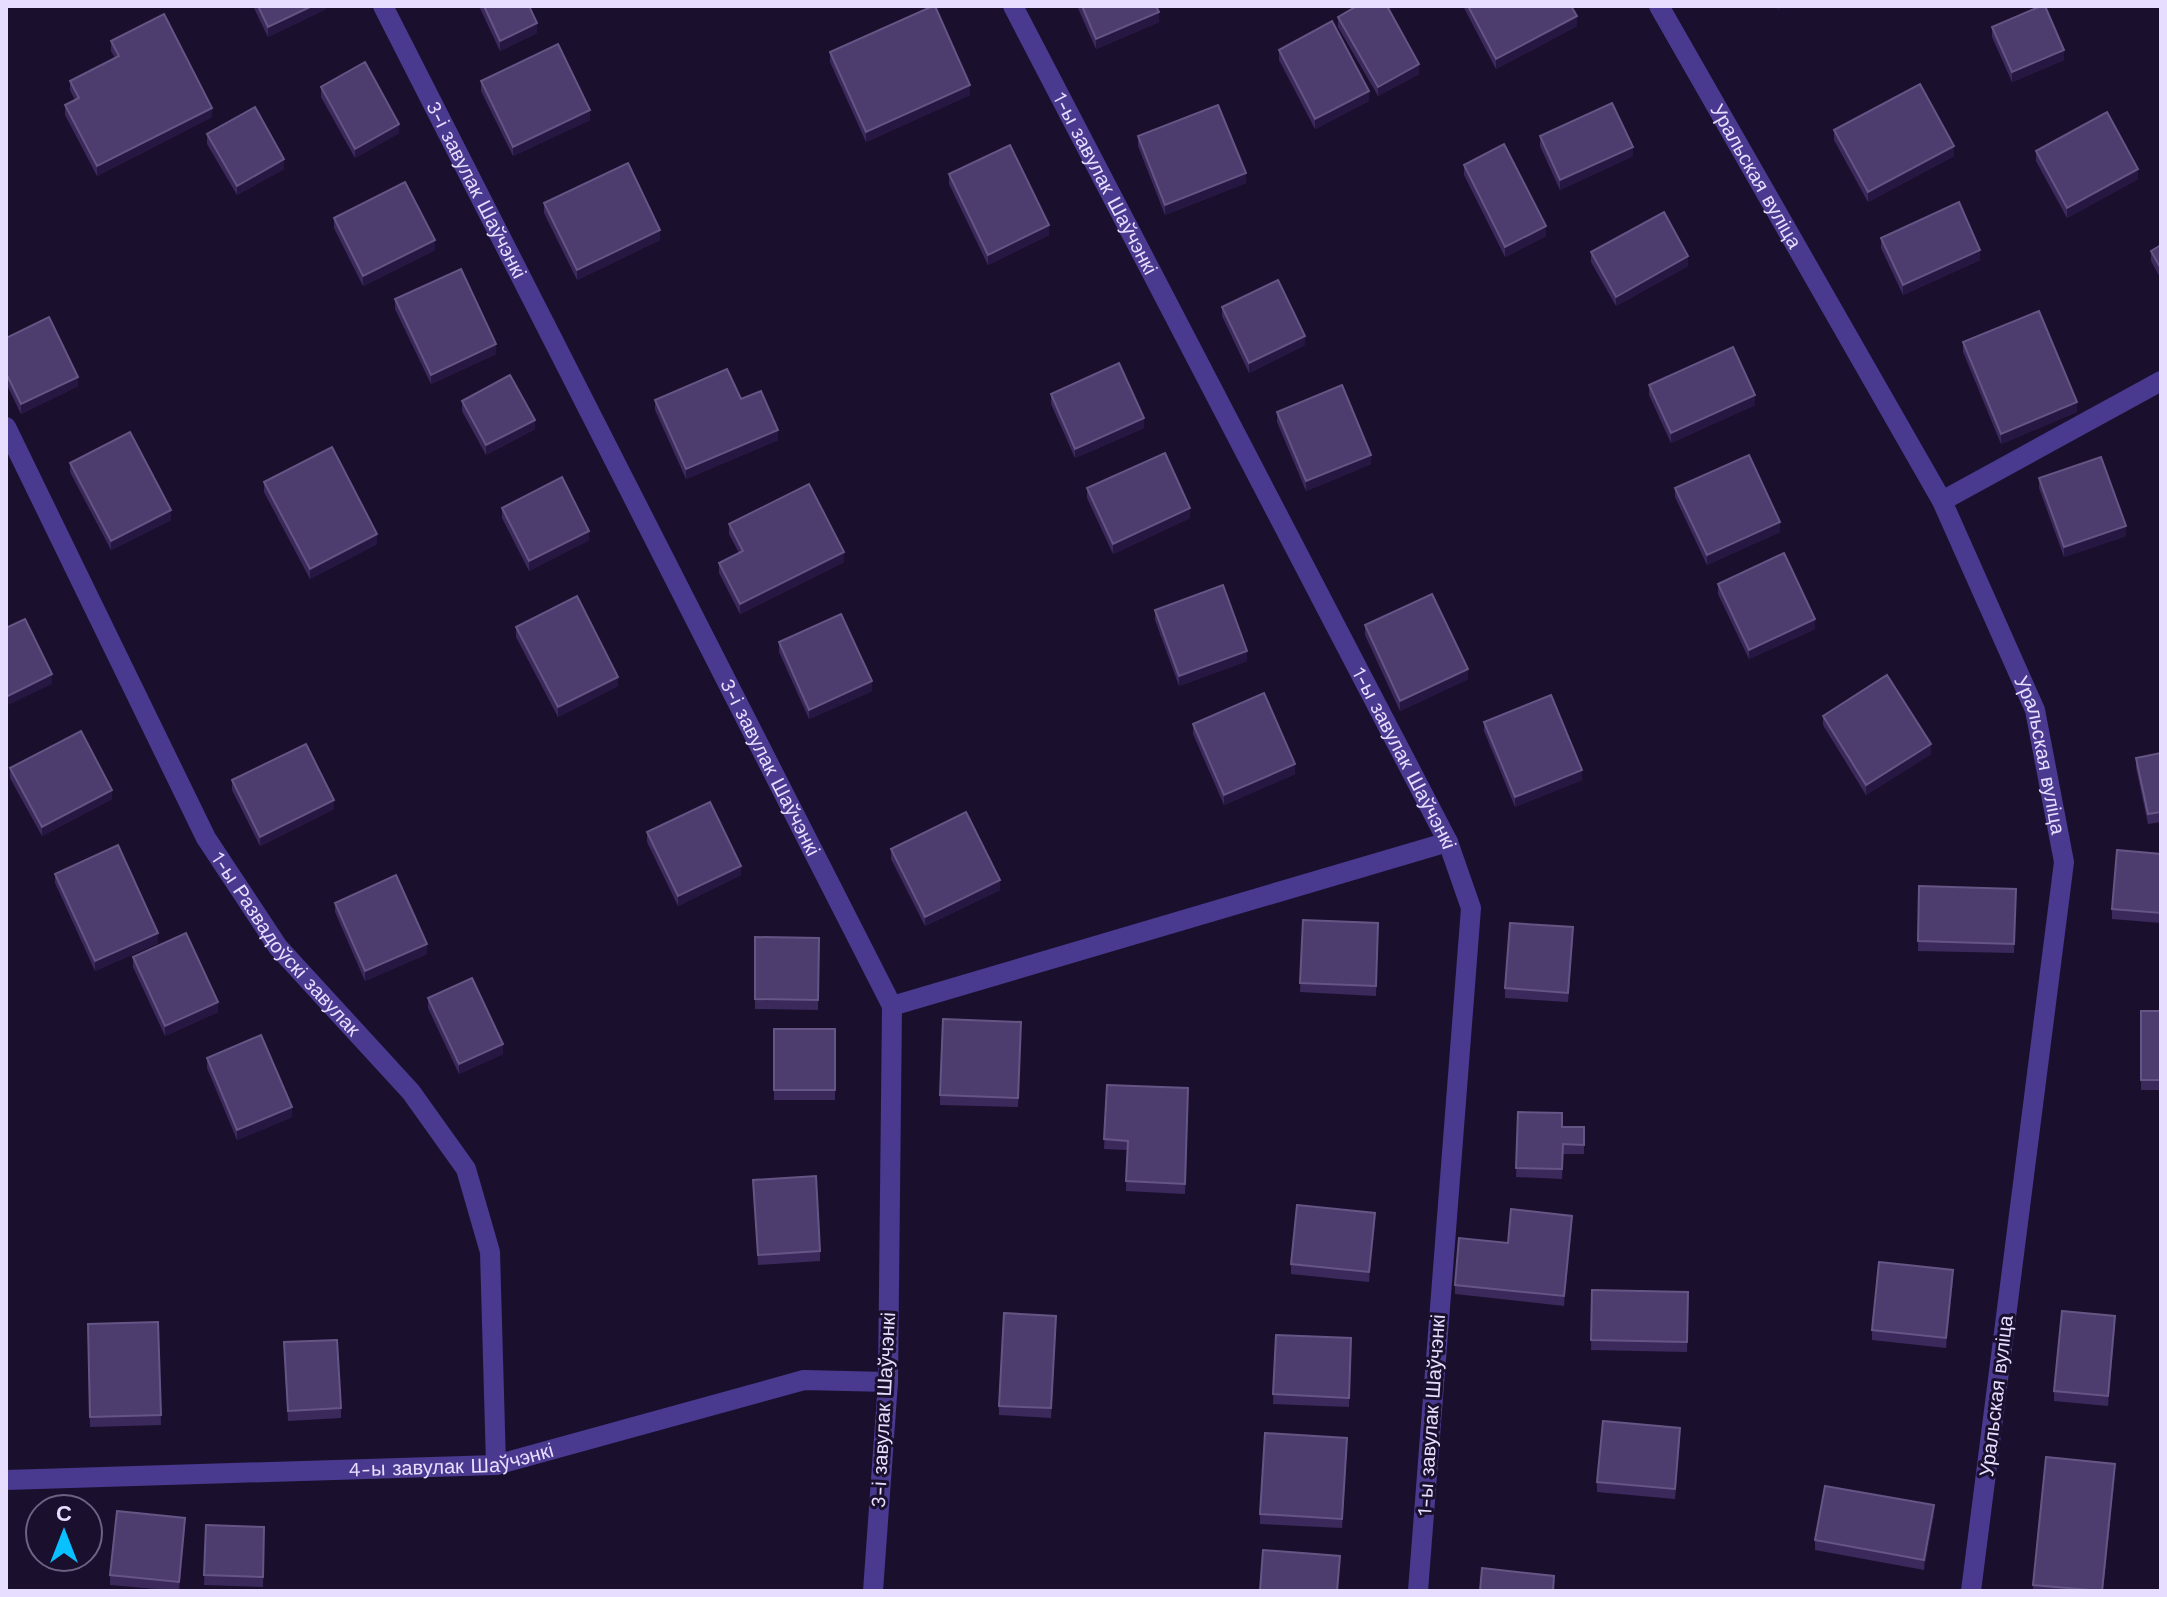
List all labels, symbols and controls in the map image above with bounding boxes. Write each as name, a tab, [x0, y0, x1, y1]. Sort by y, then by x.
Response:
street label: 1-ы завулак Шаўчэнкі	[1048, 88, 1163, 279]
street label: 3-і завулак Шаўчэнкі	[421, 97, 532, 282]
street label: Уральская вуліца	[1706, 100, 1807, 253]
street label: 1-ы завулак Шаўчэнкі	[1347, 663, 1462, 852]
street label: Уральская вуліца	[2009, 672, 2071, 837]
street label: 3-і завулак Шаўчэнкі	[715, 674, 826, 860]
street label: 1-ы Развадоўскі завулак	[206, 847, 366, 1041]
street label: 3-і завулак Шаўчэнкі	[866, 1312, 900, 1508]
street label: 1-ы завулак Шаўчэнкі	[1412, 1313, 1450, 1517]
street label: Уральская вуліца	[1974, 1313, 2018, 1478]
street label: 4-ы завулак Шаўчэнкі	[348, 1438, 556, 1482]
north arrow	[24, 1493, 104, 1573]
text: С	[56, 1501, 72, 1526]

